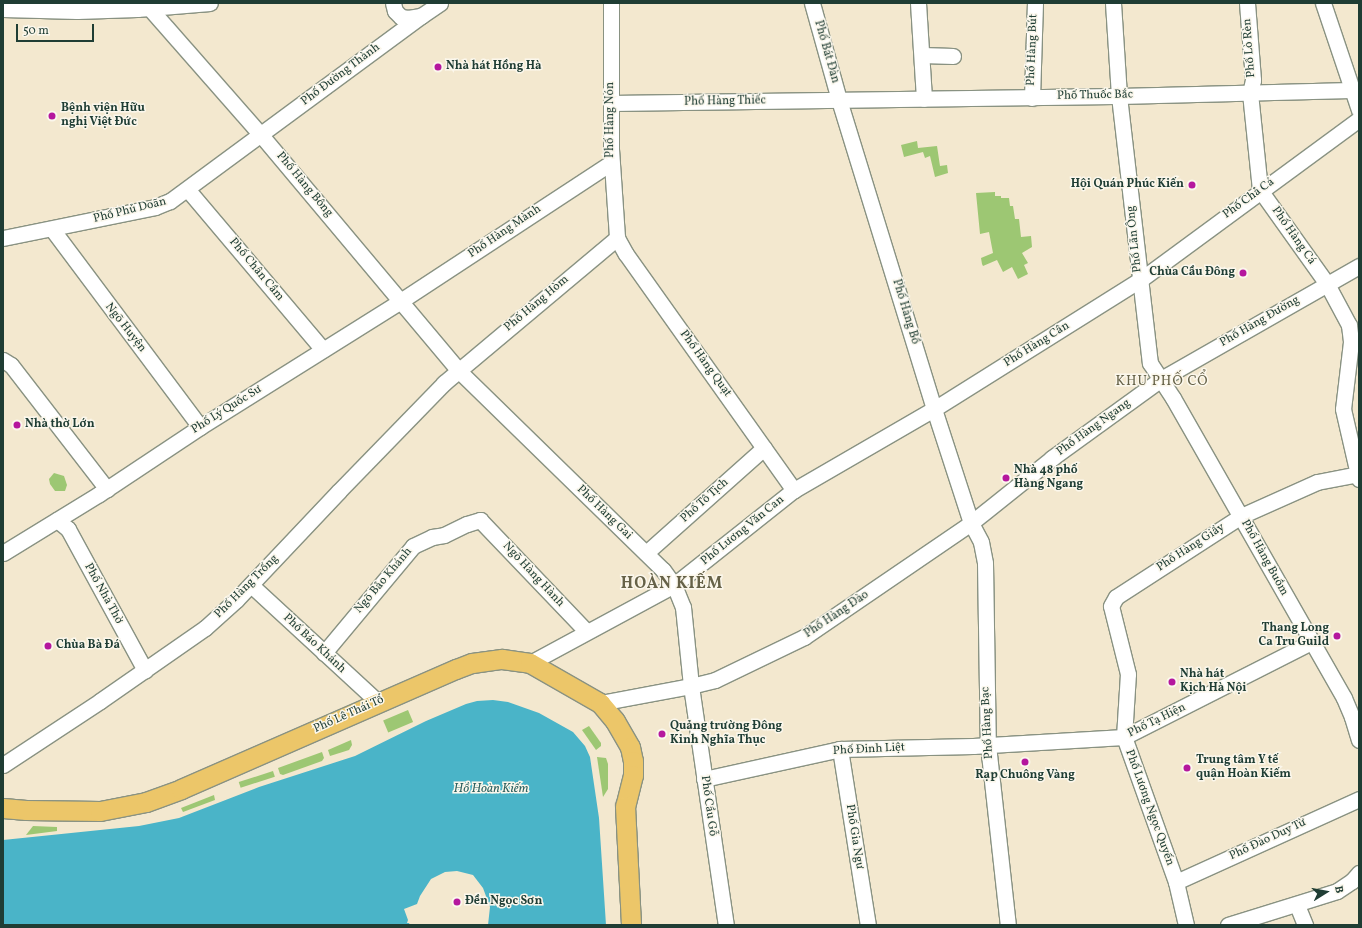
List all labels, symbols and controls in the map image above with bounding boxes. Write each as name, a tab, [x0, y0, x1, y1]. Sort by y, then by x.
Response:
street label: Phố Hàng Bút	[1025, 14, 1041, 86]
scale bar	[18, 16, 96, 42]
street label: Phố Lò Rèn	[1241, 18, 1259, 78]
street label: Phố Bát Đàn	[810, 19, 842, 85]
text: 50 m	[23, 23, 49, 39]
street label: Phố Đường Thành	[299, 41, 383, 109]
place label: Nhà hát Hồng Hà	[446, 60, 542, 74]
marker: Nhà hát Hồng Hà	[433, 62, 443, 72]
street label: Phố Hàng Nón	[604, 82, 618, 158]
street label: Phố Thuốc Bắc	[1057, 88, 1133, 104]
street label: Phố Hàng Thiếc	[684, 94, 766, 110]
place label: Bệnh viện Hữu nghị Việt Đức	[61, 102, 145, 130]
marker: Bệnh viện Hữu nghị Việt Đức	[46, 110, 58, 122]
street label: Phố Hàng Bông	[273, 149, 335, 221]
street label: Phố Chả Cá	[1220, 176, 1278, 222]
place label: Hội Quán Phúc Kiến	[1071, 178, 1184, 192]
marker: Hội Quán Phúc Kiến	[1187, 180, 1197, 190]
street label: Phố Phủ Doãn	[92, 195, 168, 227]
street label: Phố Hàng Mành	[466, 202, 544, 262]
street label: Phố Hàng Cá	[1268, 204, 1318, 268]
street label: Phố Lãn Ông	[1124, 205, 1146, 273]
street label: Phố Chân Cầm	[225, 236, 287, 304]
place label: Chùa Cầu Đông	[1149, 266, 1235, 280]
marker: Chùa Cầu Đông	[1238, 268, 1248, 278]
street label: Phố Hàng Hòm	[502, 273, 572, 335]
street label: Phố Hàng Bồ	[888, 278, 922, 346]
street label: Phố Hàng Đường	[1218, 293, 1302, 351]
street label: Ngõ Huyện	[101, 301, 149, 355]
street label: Phố Hàng Cân	[1002, 319, 1072, 371]
street label: Phố Hàng Quạt	[676, 328, 734, 400]
district label: KHU PHỐ CỔ	[1115, 374, 1209, 390]
street label: Phố Lý Quốc Sư	[189, 382, 265, 438]
street label: Phố Hàng Ngang	[1054, 396, 1134, 460]
place label: Nhà thờ Lớn	[25, 418, 95, 432]
marker: Nhà thờ Lớn	[12, 420, 22, 430]
place label: Nhà 48 phố Hàng Ngang	[1014, 464, 1083, 492]
marker: Nhà 48 phố Hàng Ngang	[1001, 473, 1011, 483]
street label: Phố Tô Tịch	[678, 475, 732, 527]
street label: Phố Hàng Gai	[573, 483, 635, 543]
street label: Phố Lương Văn Can	[698, 493, 788, 569]
street label: Phố Hàng Buồm	[1237, 517, 1291, 599]
street label: Phố Hàng Giầy	[1154, 521, 1228, 575]
street label: Ngõ Hàng Hành	[499, 539, 567, 611]
street label: Ngõ Bảo Khánh	[352, 545, 416, 617]
street label: Phố Hàng Trống	[212, 552, 282, 622]
street label: Phố Nhà Thờ	[80, 561, 126, 627]
district label: HOÀN KIẾM	[621, 574, 723, 594]
street label: Phố Hàng Đào	[802, 588, 872, 642]
street label: Phố Báo Khánh	[280, 611, 348, 677]
place label: Thang Long Ca Tru Guild	[1258, 622, 1329, 650]
marker: Thang Long Ca Tru Guild	[1332, 631, 1342, 641]
place label: Chùa Bà Đá	[56, 639, 120, 653]
marker: Chùa Bà Đá	[43, 641, 53, 651]
place label: Nhà hát Kịch Hà Nội	[1180, 668, 1246, 696]
marker: Nhà hát Kịch Hà Nội	[1167, 677, 1177, 687]
street label: Phố Hàng Bạc	[979, 686, 997, 760]
street label: Phố Lê Thái Tổ	[311, 693, 387, 737]
street label: Phố Tạ Hiện	[1125, 701, 1189, 741]
place label: Quảng trường Đông Kinh Nghĩa Thục	[670, 720, 782, 748]
marker: Quảng trường Đông Kinh Nghĩa Thục	[657, 729, 667, 739]
street label: Phố Đinh Liệt	[833, 741, 905, 759]
street label: Phố Lương Ngọc Quyến	[1121, 748, 1177, 868]
place label: Trung tâm Y tế quận Hoàn Kiếm	[1196, 754, 1291, 782]
marker: Rạp Chuông Vàng	[1020, 757, 1030, 767]
marker: Trung tâm Y tế quận Hoàn Kiếm	[1181, 762, 1193, 774]
place label: Rạp Chuông Vàng	[975, 769, 1075, 783]
street label: Phố Cầu Gỗ	[697, 775, 719, 837]
water label: Hồ Hoàn Kiếm	[454, 781, 528, 797]
street label: Phố Gia Ngư	[842, 803, 866, 871]
street label: Phố Đào Duy Từ	[1227, 816, 1309, 864]
north arrow	[1306, 872, 1346, 912]
text: B	[1330, 885, 1346, 895]
place label: Đền Ngọc Sơn	[465, 895, 542, 909]
marker: Đền Ngọc Sơn	[452, 897, 462, 907]

